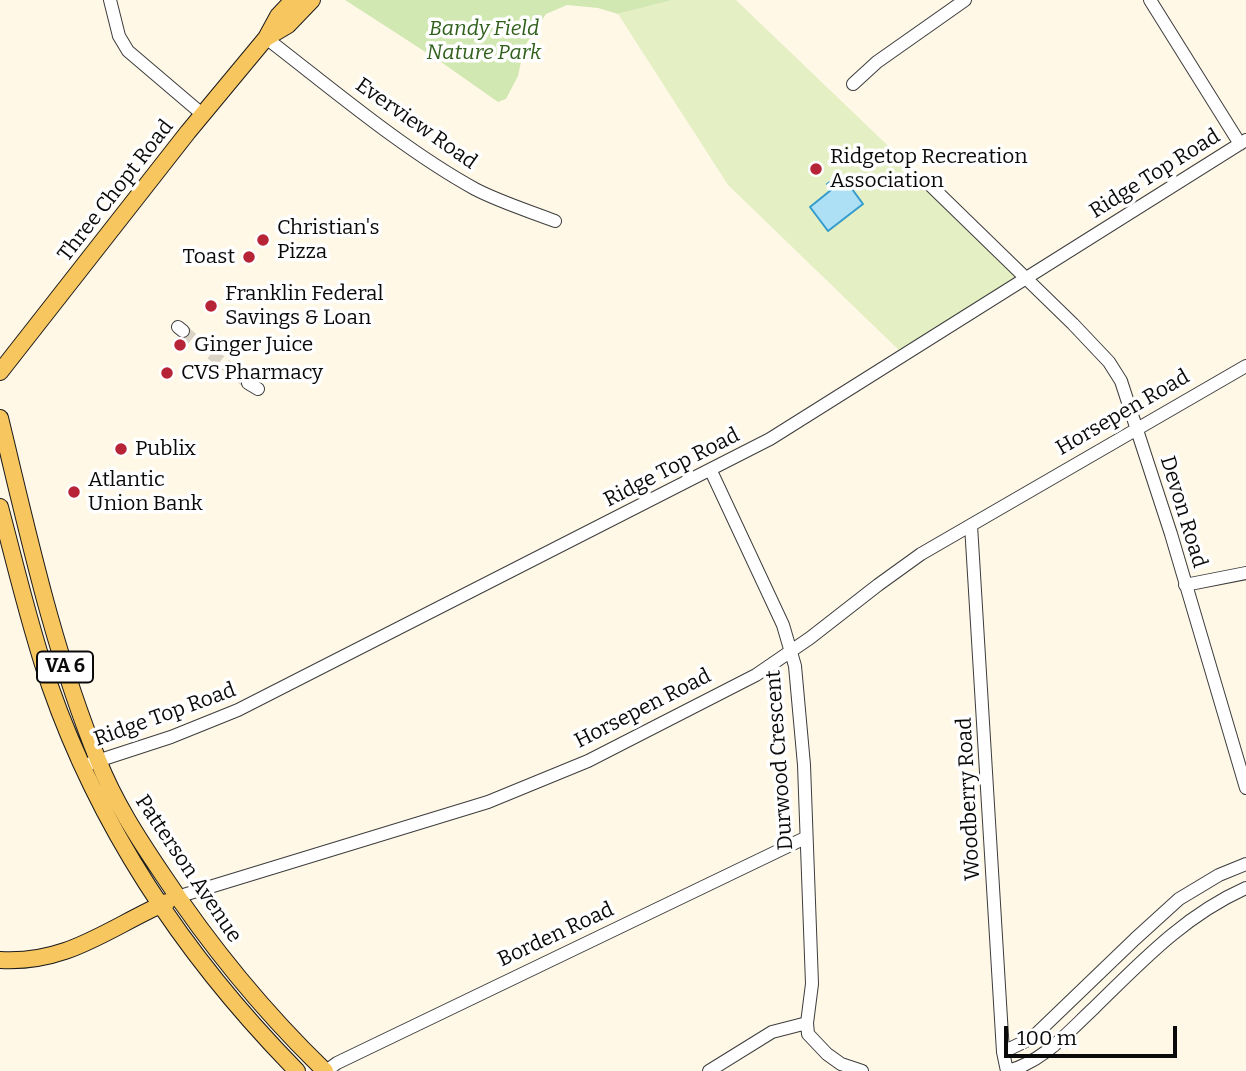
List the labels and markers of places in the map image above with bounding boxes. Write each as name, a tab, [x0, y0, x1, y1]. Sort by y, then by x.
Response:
place label: Ridgetop Recreation Association	[830, 144, 1028, 194]
marker: Ridgetop Recreation Association	[808, 161, 824, 177]
place label: Christian's Pizza	[277, 215, 379, 265]
marker: Christian's Pizza	[255, 232, 271, 248]
place label: Toast	[183, 244, 235, 270]
marker: Toast	[241, 249, 257, 265]
place label: Franklin Federal Savings & Loan	[225, 281, 384, 331]
marker: Franklin Federal Savings & Loan	[203, 298, 219, 314]
place label: Ginger Juice	[194, 332, 313, 358]
marker: Ginger Juice	[172, 337, 188, 353]
place label: CVS Pharmacy	[181, 360, 323, 386]
marker: CVS Pharmacy	[159, 365, 175, 381]
place label: Publix	[135, 436, 196, 462]
marker: Publix	[113, 441, 129, 457]
place label: Atlantic Union Bank	[88, 467, 203, 517]
marker: Atlantic Union Bank	[66, 484, 82, 500]

